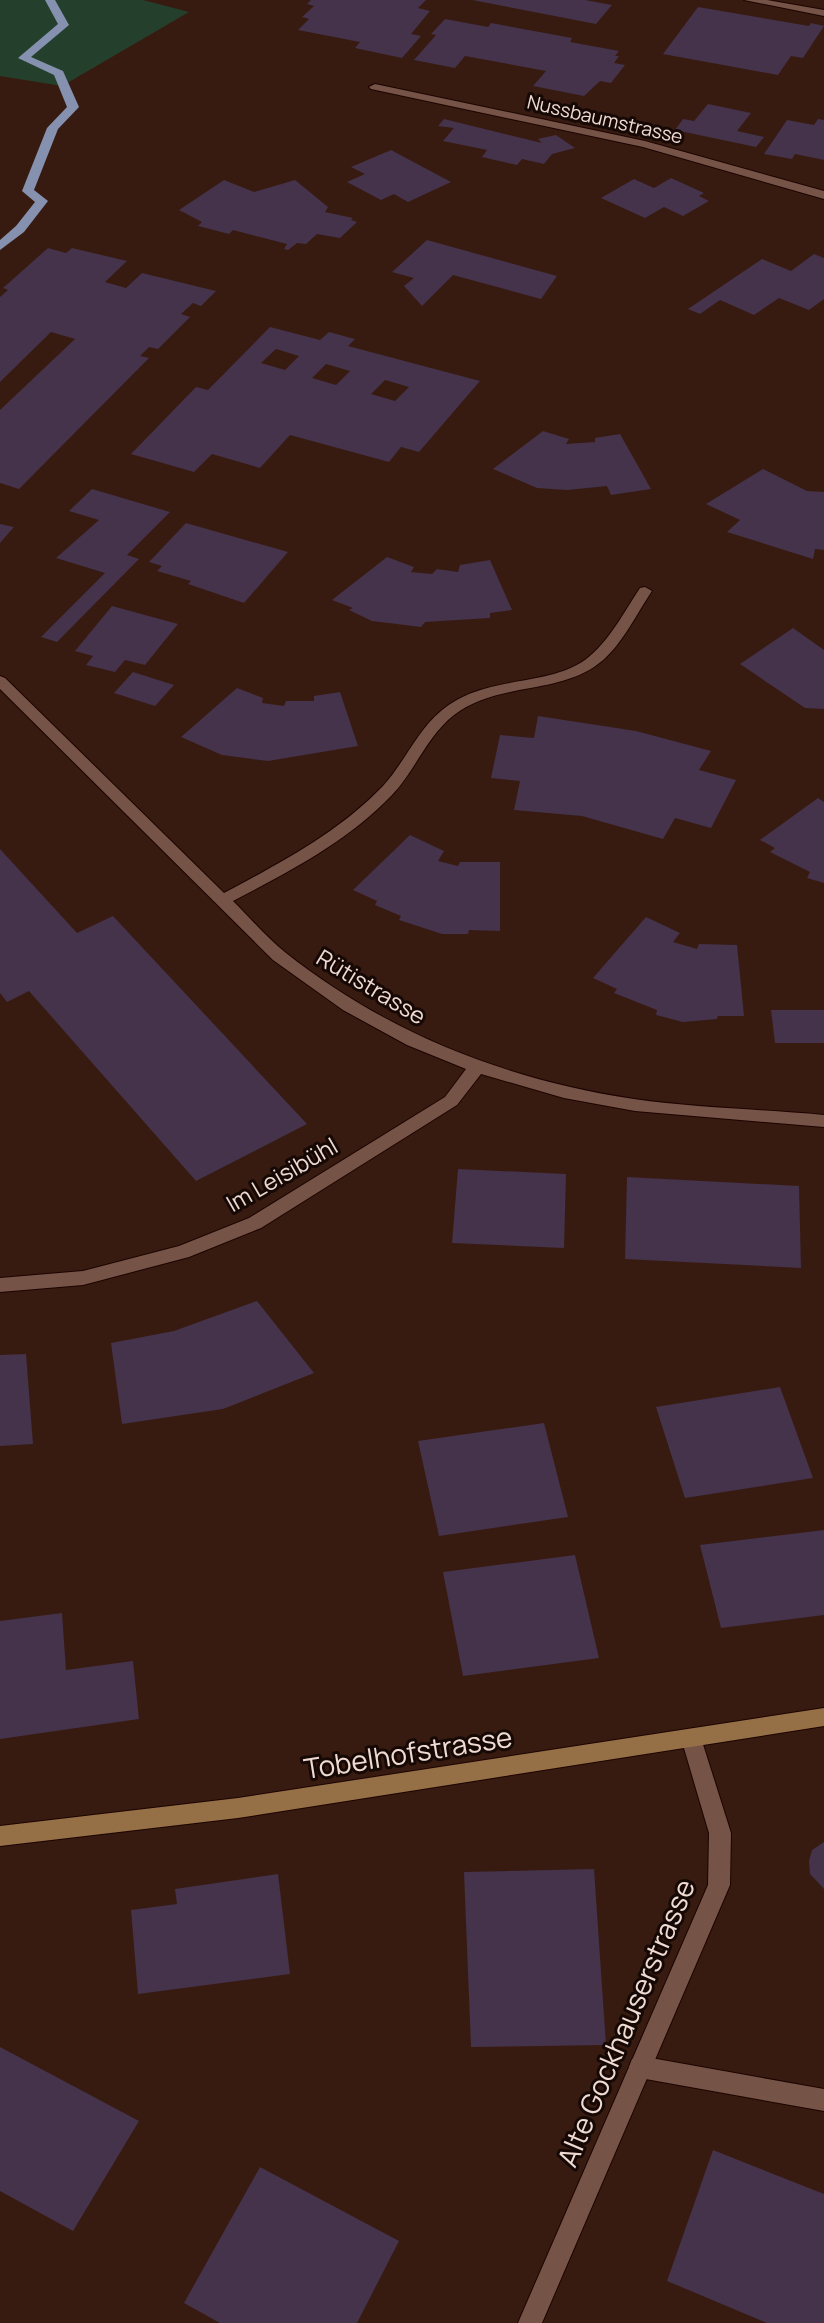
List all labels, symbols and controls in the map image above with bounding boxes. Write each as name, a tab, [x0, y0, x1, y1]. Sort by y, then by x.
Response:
street label: Nussbaumstrasse	[525, 88, 685, 150]
street label: Rütistrasse	[311, 941, 432, 1031]
street label: Im Leisibühl	[220, 1129, 343, 1219]
street label: Tobelhofstrasse	[301, 1717, 515, 1787]
street label: Alte Gockhauserstrasse	[547, 1873, 703, 2172]

